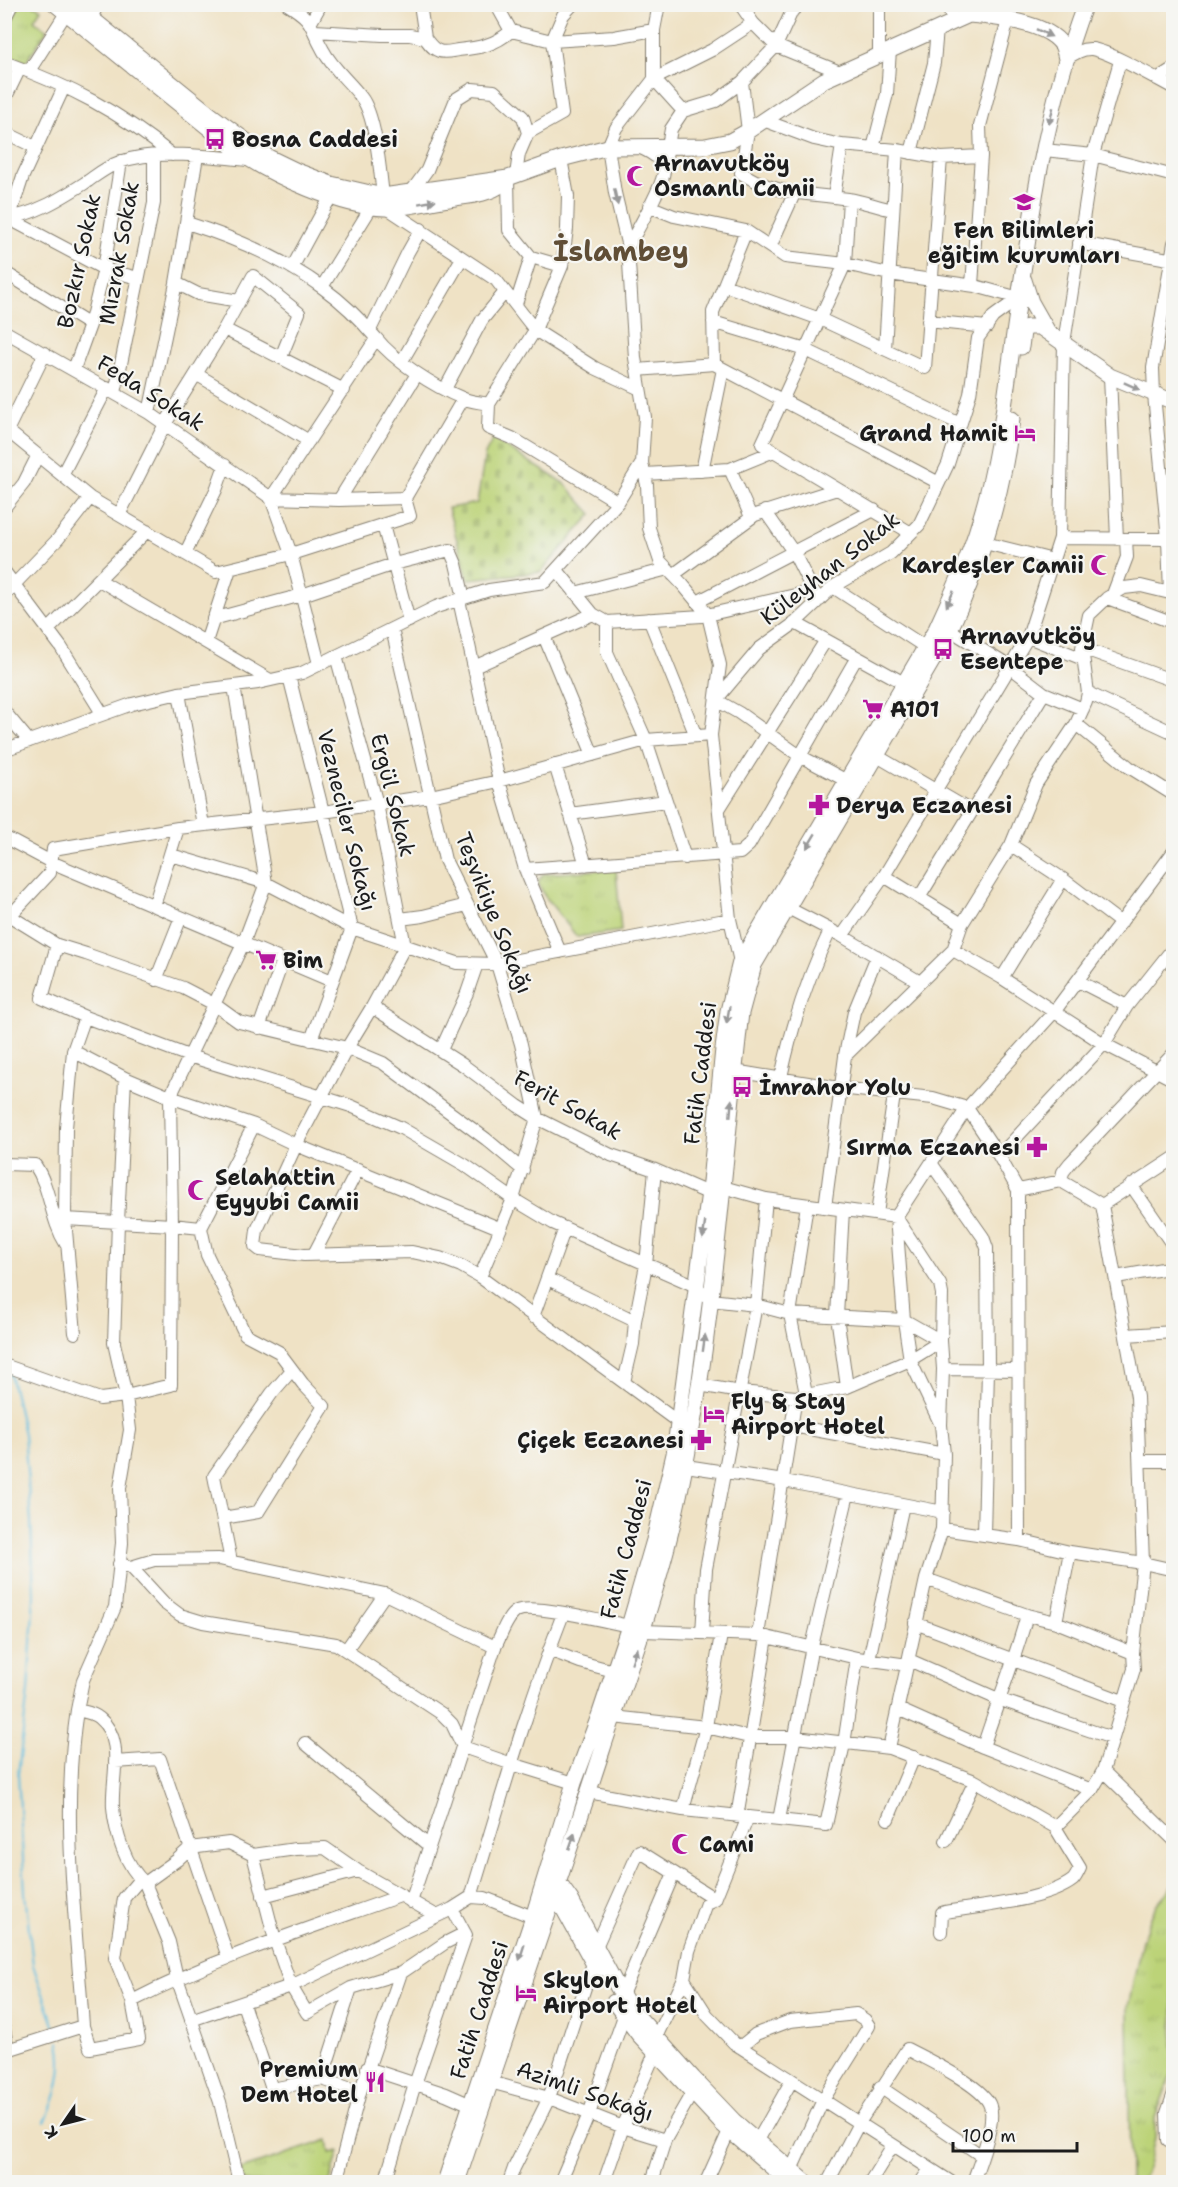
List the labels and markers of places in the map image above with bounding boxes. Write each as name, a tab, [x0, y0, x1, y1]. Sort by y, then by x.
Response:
place label: Bosna Caddesi	[232, 125, 398, 154]
bus stop icon: Bosna Caddesi	[203, 127, 227, 151]
place label: Arnavutköy Osmanlı Camii	[654, 149, 815, 203]
mosque icon: Arnavutköy Osmanlı Camii	[625, 164, 649, 188]
school or university icon: Fen Bilimleri eğitim kurumları	[1012, 190, 1036, 214]
place label: Fen Bilimleri eğitim kurumları	[928, 216, 1120, 270]
place label: Grand Hamit	[859, 419, 1008, 448]
hotel icon: Grand Hamit	[1013, 421, 1037, 445]
place label: Kardeşler Camii	[902, 551, 1084, 580]
mosque icon: Kardeşler Camii	[1089, 553, 1113, 577]
place label: Arnavutköy Esentepe	[960, 622, 1096, 676]
bus stop icon: Arnavutköy Esentepe	[931, 637, 955, 661]
place label: A101	[890, 695, 940, 724]
supermarket icon: A101	[861, 697, 885, 721]
place label: Derya Eczanesi	[836, 791, 1012, 820]
pharmacy icon: Derya Eczanesi	[807, 793, 831, 817]
place label: Bim	[283, 946, 323, 975]
supermarket icon: Bim	[254, 948, 278, 972]
place label: İmrahor Yolu	[759, 1072, 911, 1102]
bus stop icon: İmrahor Yolu	[730, 1075, 754, 1099]
place label: Sırma Eczanesi	[846, 1133, 1020, 1162]
pharmacy icon: Sırma Eczanesi	[1025, 1135, 1049, 1159]
place label: Selahattin Eyyubi Camii	[215, 1163, 359, 1217]
mosque icon: Selahattin Eyyubi Camii	[186, 1178, 210, 1202]
place label: Fly & Stay Airport Hotel	[731, 1387, 885, 1441]
hotel icon: Fly & Stay Airport Hotel	[702, 1402, 726, 1426]
place label: Çiçek Eczanesi	[517, 1426, 684, 1455]
pharmacy icon: Çiçek Eczanesi	[689, 1428, 713, 1452]
place label: Cami	[699, 1830, 754, 1859]
mosque icon: Cami	[670, 1832, 694, 1856]
place label: Skylon Airport Hotel	[543, 1966, 697, 2020]
hotel icon: Skylon Airport Hotel	[514, 1981, 538, 2005]
place label: Premium Dem Hotel	[241, 2055, 358, 2109]
restaurant icon: Premium Dem Hotel	[363, 2070, 387, 2094]

